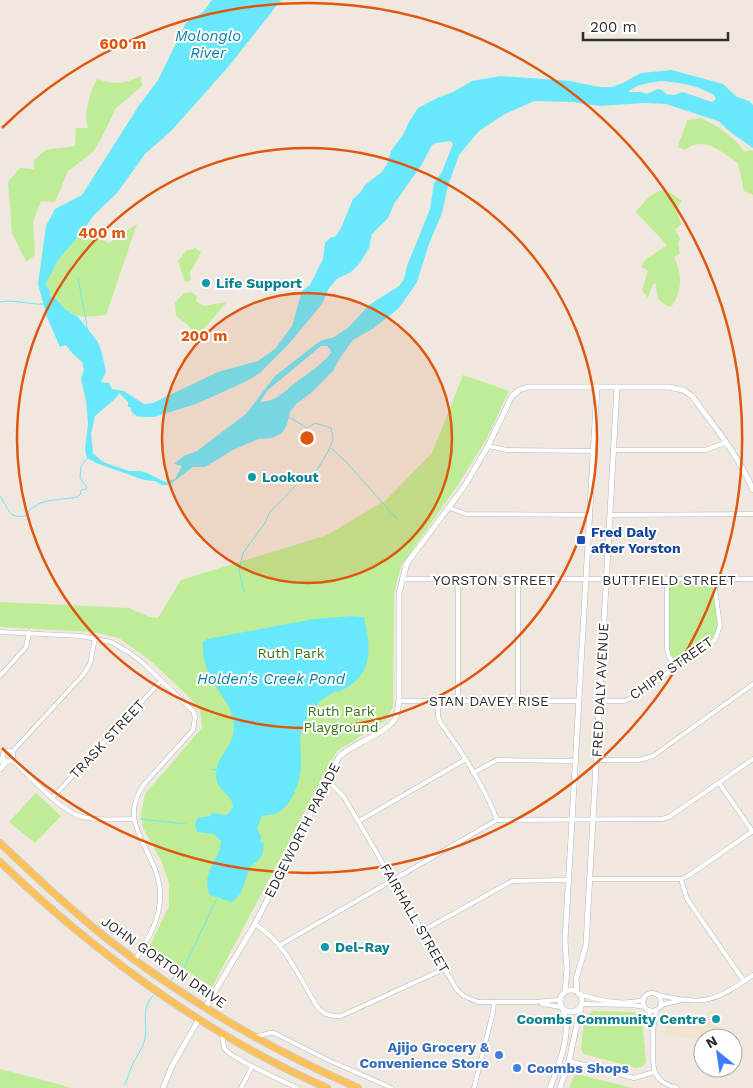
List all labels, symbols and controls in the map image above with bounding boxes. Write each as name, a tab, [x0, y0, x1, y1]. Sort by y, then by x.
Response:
scale bar	[583, 10, 728, 42]
text: 200 m	[590, 18, 637, 36]
water label: Molonglo River	[175, 27, 241, 62]
text: 600 m	[100, 35, 146, 53]
text: 400 m	[78, 224, 126, 242]
place label: Life Support	[216, 275, 302, 291]
marker: Life Support	[200, 277, 212, 289]
text: 200 m	[181, 327, 227, 345]
centre of rings	[298, 429, 316, 447]
place label: Lookout	[262, 469, 319, 485]
marker: Lookout	[246, 471, 258, 483]
place label: Fred Daly after Yorston	[591, 524, 681, 556]
marker: Fred Daly after Yorston	[575, 534, 587, 546]
street label: YORSTON STREET	[433, 572, 556, 588]
street label: BUTTFIELD STREET	[602, 572, 736, 588]
street label: FRED DALY AVENUE	[588, 622, 612, 758]
street label: CHIPP STREET	[626, 633, 716, 703]
park label: Ruth Park	[257, 645, 325, 661]
water label: Holden's Creek Pond	[197, 670, 346, 688]
street label: STAN DAVEY RISE	[429, 693, 549, 709]
street label: TRASK STREET	[66, 696, 148, 782]
park label: Ruth Park Playground	[304, 703, 378, 735]
street label: EDGEWORTH PARADE	[261, 760, 343, 900]
street label: FAIRHALL STREET	[377, 860, 453, 976]
street label: JOHN GORTON DRIVE	[99, 913, 229, 1011]
place label: Del-Ray	[335, 939, 390, 955]
marker: Del-Ray	[319, 941, 331, 953]
place label: Coombs Community Centre	[516, 1011, 706, 1027]
marker: Coombs Community Centre	[710, 1013, 722, 1025]
north arrow	[693, 1028, 743, 1078]
text: N	[703, 1032, 720, 1051]
place label: Ajijo Grocery & Convenience Store	[360, 1039, 489, 1071]
marker: Ajijo Grocery & Convenience Store	[493, 1049, 505, 1061]
place label: Coombs Shops	[527, 1060, 630, 1076]
marker: Coombs Shops	[511, 1062, 523, 1074]

